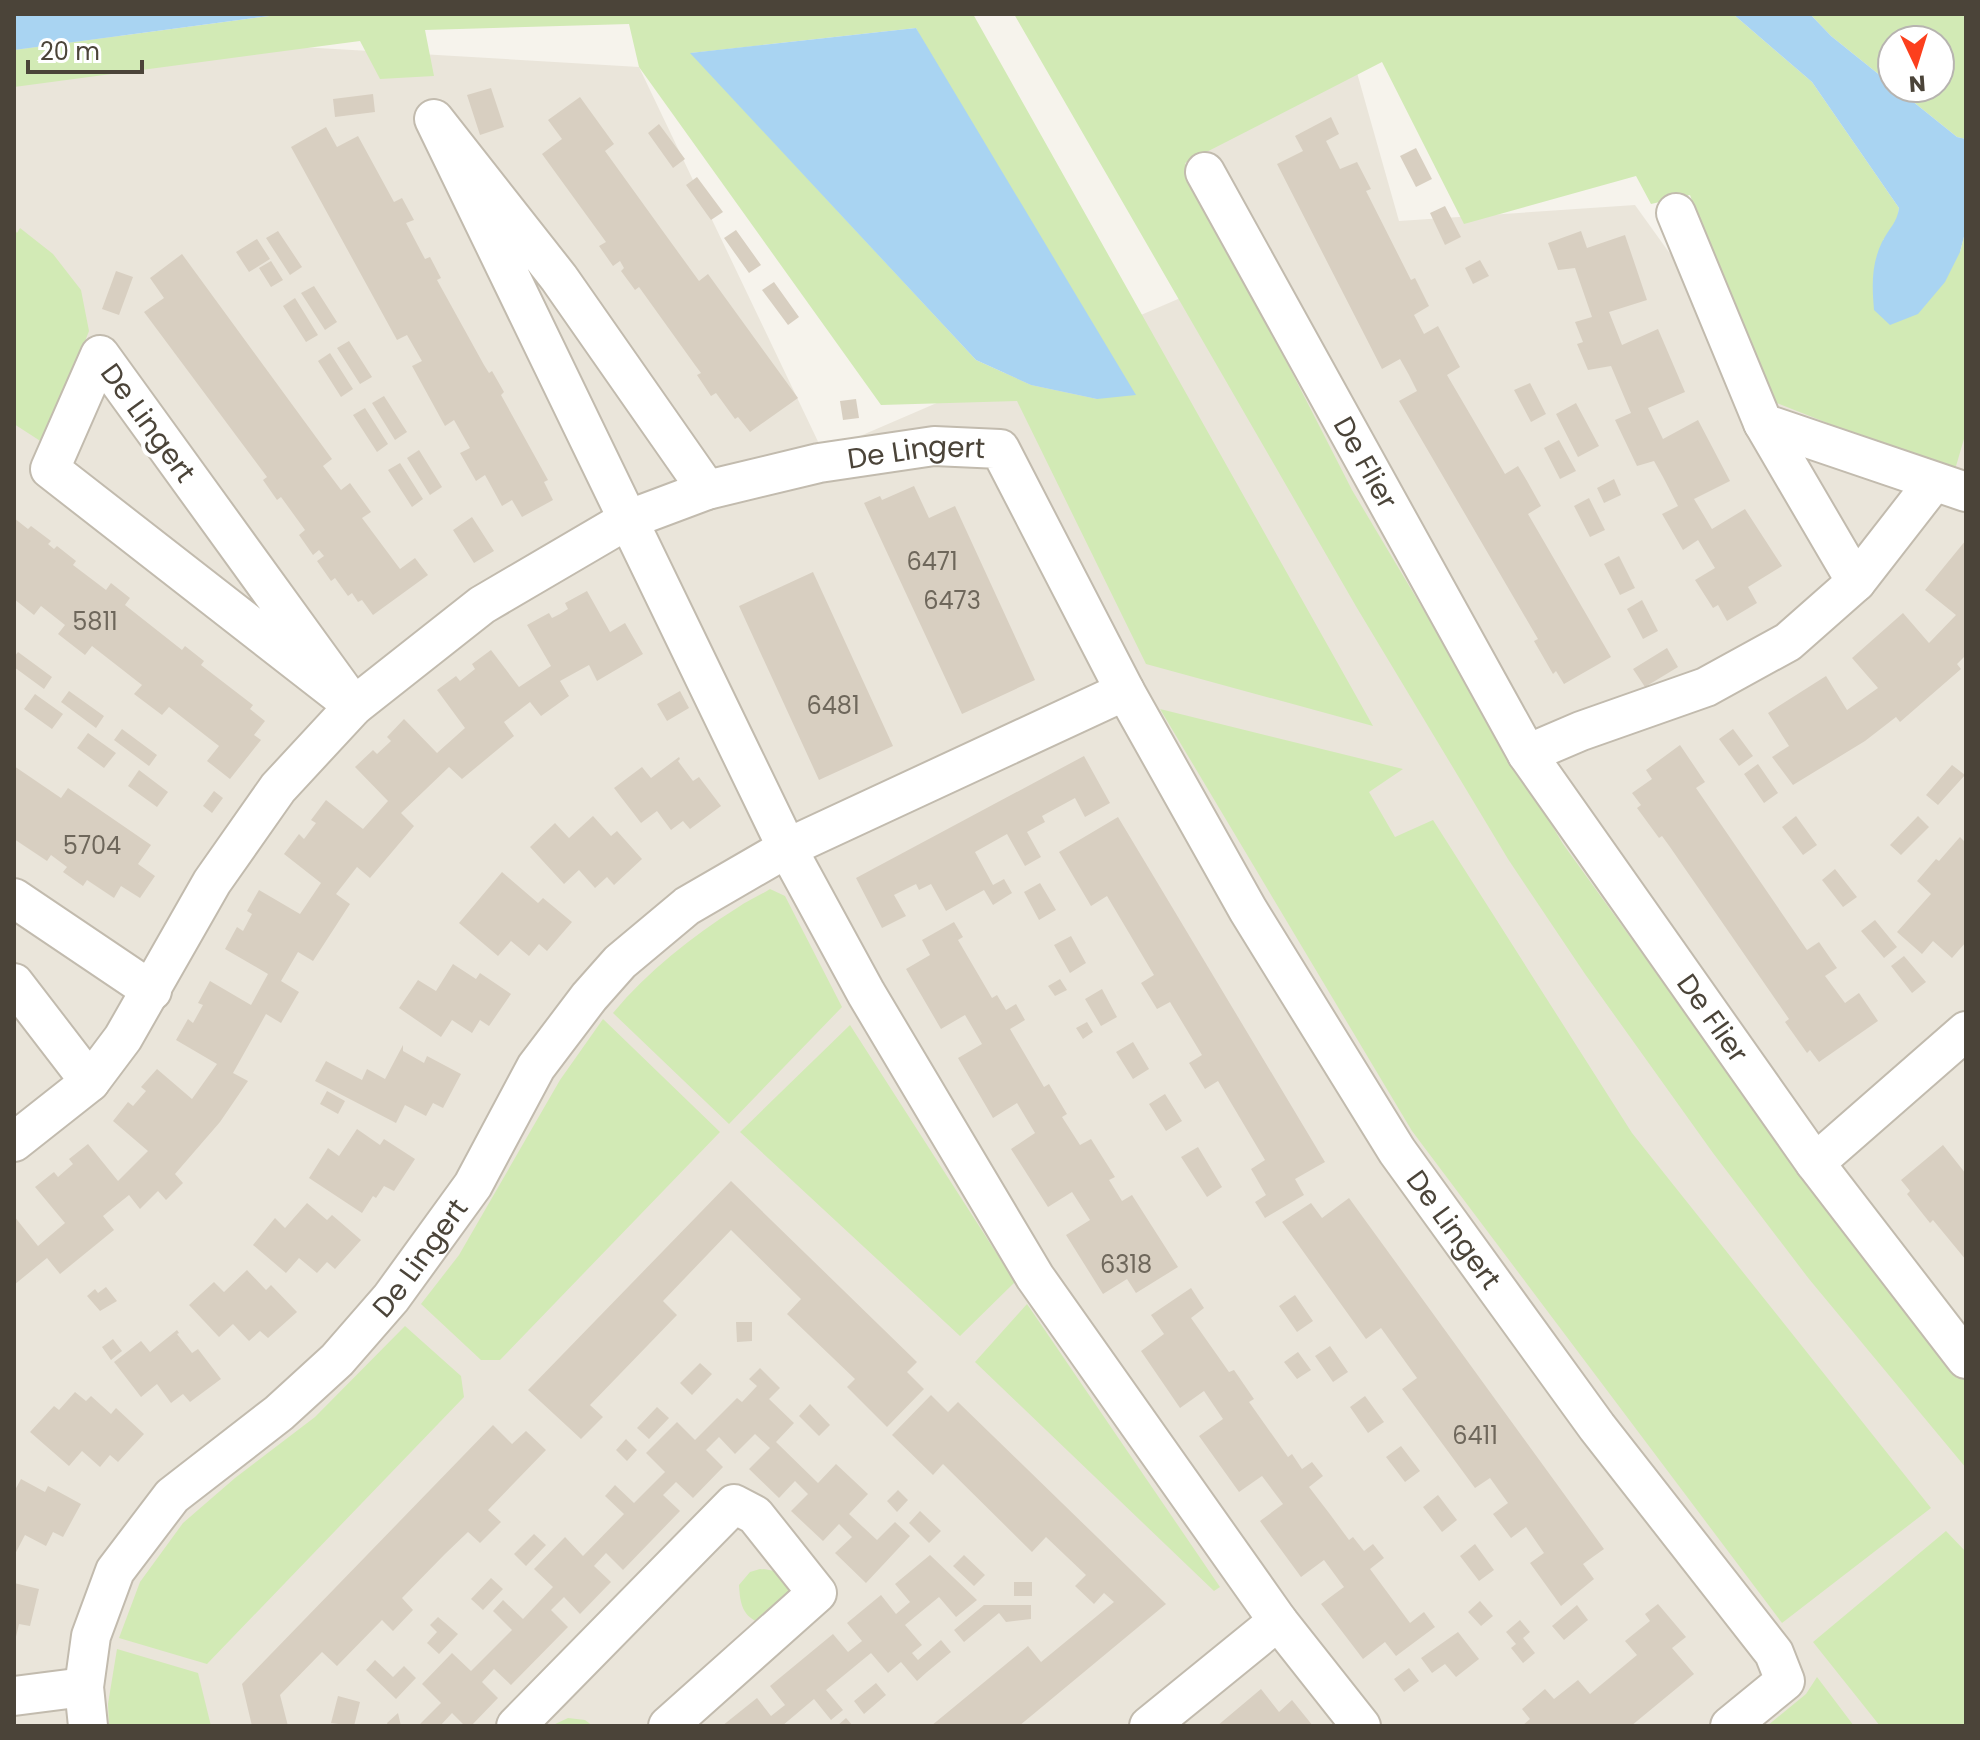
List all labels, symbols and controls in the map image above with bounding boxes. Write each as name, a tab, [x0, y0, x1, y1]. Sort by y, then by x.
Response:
scale bar	[28, 24, 142, 74]
north arrow	[1876, 24, 1956, 104]
text: 20 m	[40, 35, 100, 68]
text: N	[1908, 67, 1927, 99]
street label: De Lingert	[92, 356, 204, 490]
street label: De Flier	[1324, 409, 1407, 516]
street label: De Lingert	[845, 426, 986, 478]
house number: 6471	[906, 545, 958, 578]
house number: 6473	[923, 584, 981, 617]
house number: 5811	[72, 605, 118, 638]
house number: 6481	[806, 689, 860, 722]
house number: 5704	[63, 829, 121, 862]
street label: De Flier	[1668, 966, 1758, 1070]
street label: De Lingert	[1397, 1162, 1510, 1297]
street label: De Lingert	[363, 1190, 477, 1326]
house number: 6318	[1100, 1248, 1152, 1281]
house number: 6411	[1452, 1419, 1498, 1452]

